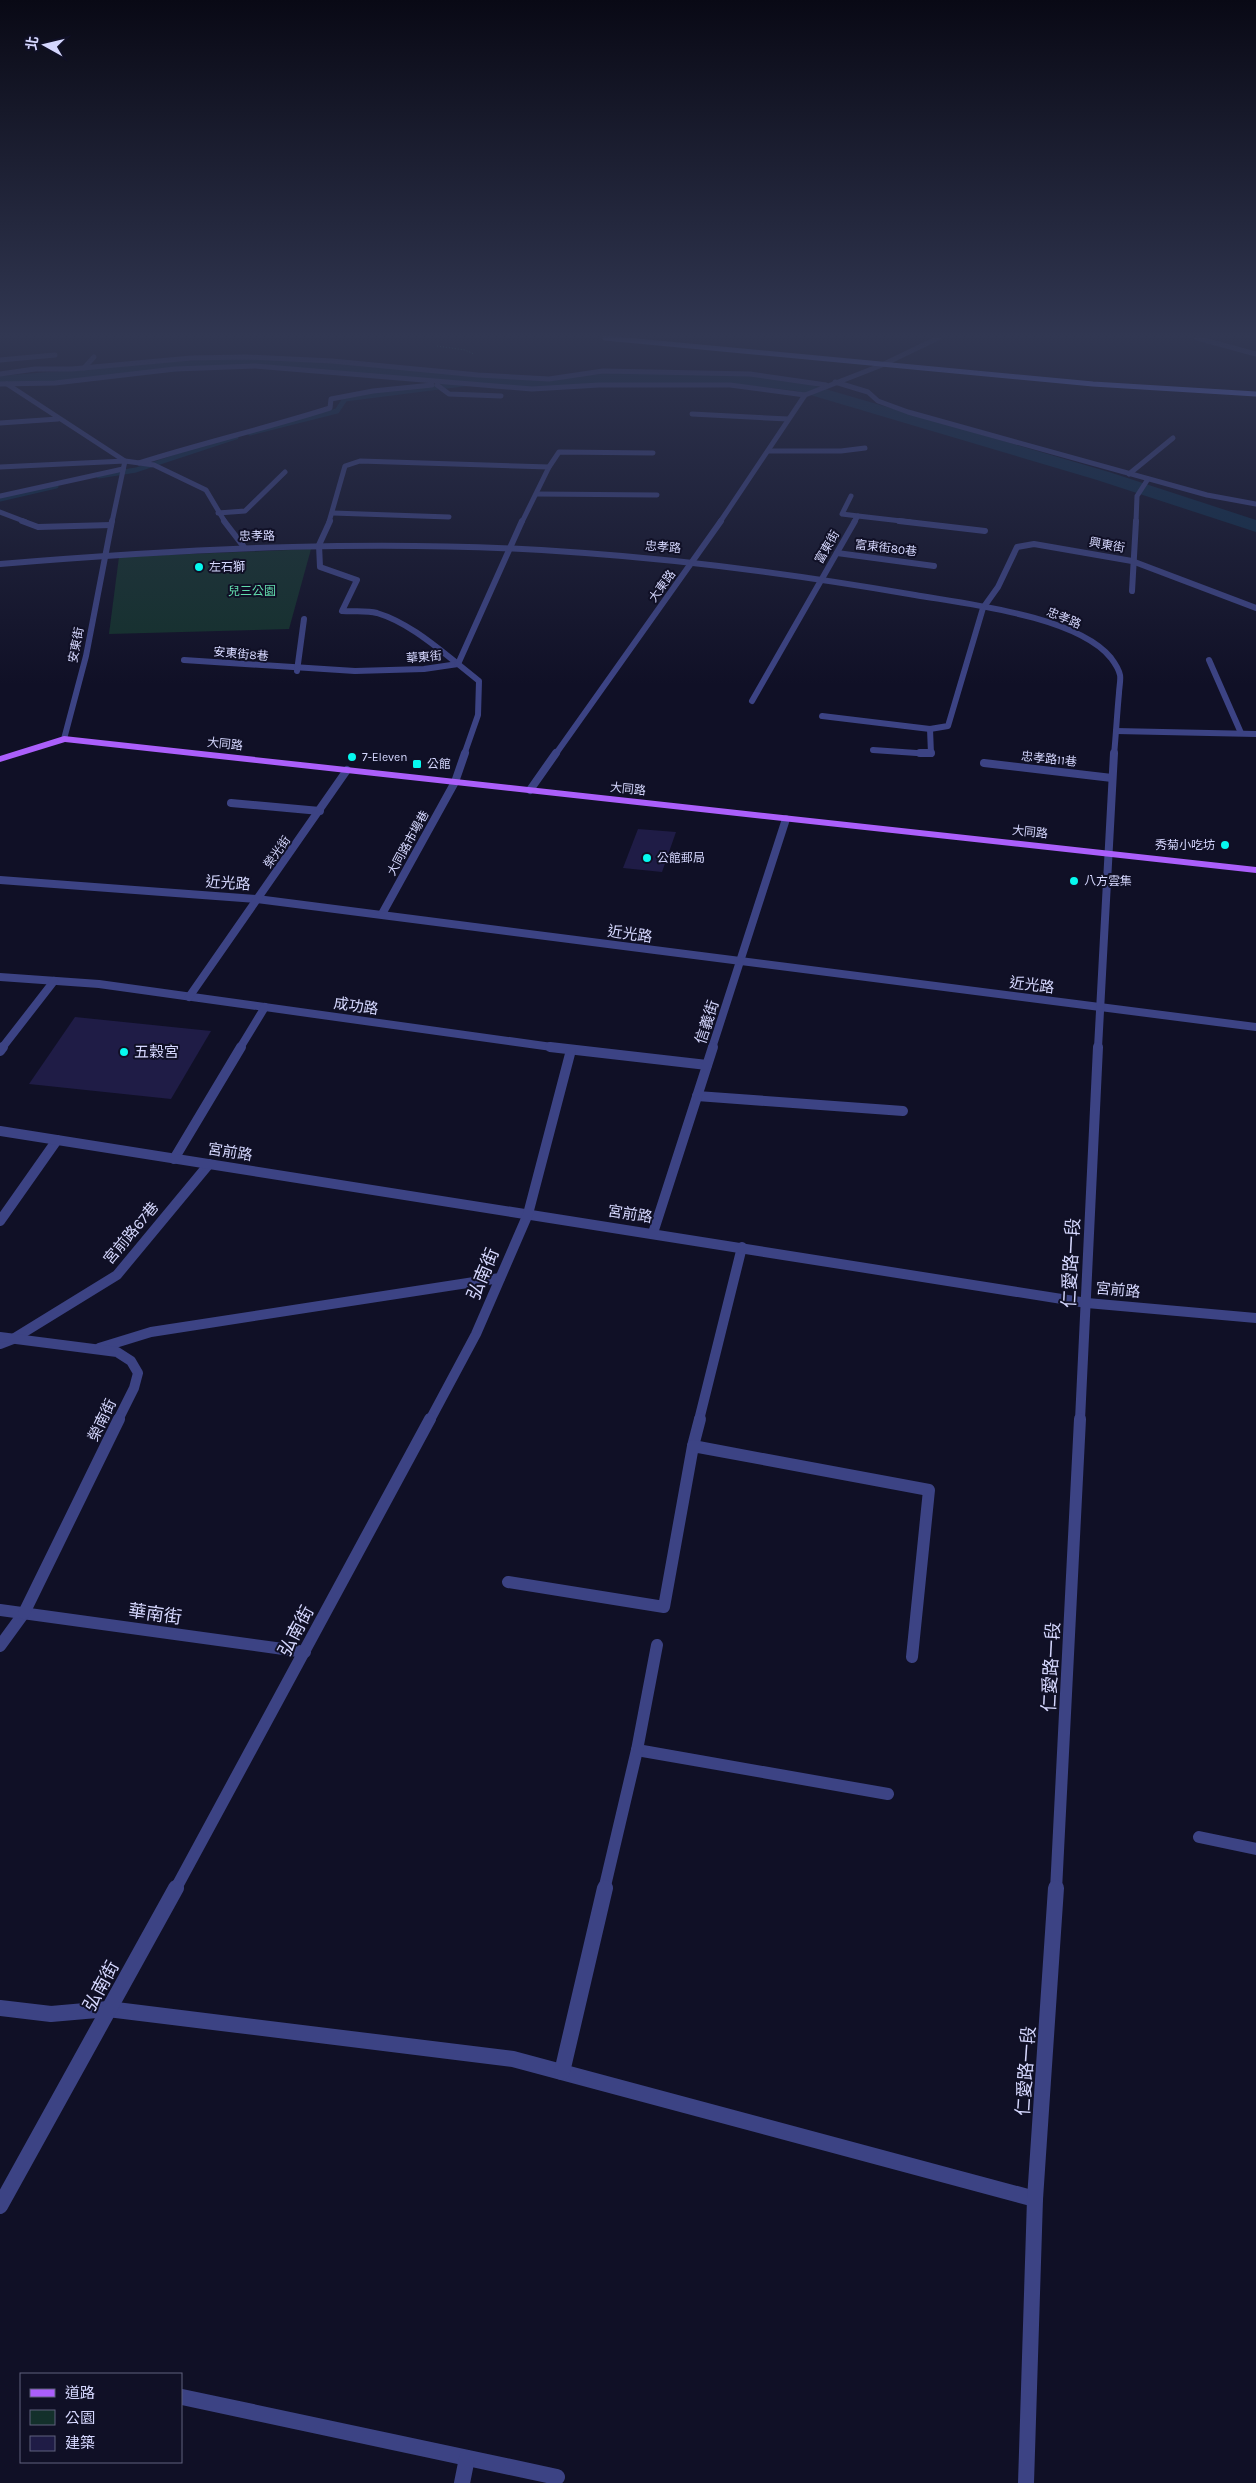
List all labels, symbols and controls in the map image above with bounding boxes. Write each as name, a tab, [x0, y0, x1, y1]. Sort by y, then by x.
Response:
north arrow	[20, 20, 70, 70]
text: 北	[23, 35, 42, 51]
street label: 富東街	[812, 528, 842, 566]
street label: 忠孝路	[239, 529, 275, 543]
street label: 興東街	[1088, 535, 1126, 555]
street label: 富東街80巷	[854, 537, 918, 559]
street label: 忠孝路	[645, 539, 681, 555]
place label: 左石獅	[209, 560, 245, 574]
marker: 左石獅	[193, 561, 205, 573]
street label: 大東路	[646, 567, 678, 605]
park label: 兒三公園	[228, 584, 276, 598]
street label: 忠孝路	[1045, 605, 1083, 631]
street label: 安東街	[66, 626, 86, 664]
street label: 安東街8巷	[213, 645, 269, 663]
street label: 華東街	[405, 648, 443, 666]
street label: 大同路	[206, 735, 244, 753]
street label: 忠孝路11巷	[1020, 749, 1078, 769]
place label: 7-Eleven	[362, 750, 408, 764]
marker: 7-Eleven	[346, 751, 358, 763]
place label: 公館	[427, 757, 451, 771]
marker: 公館	[411, 758, 423, 770]
street label: 大同路	[609, 780, 647, 798]
street label: 大同路市場巷	[384, 808, 432, 878]
street label: 大同路	[1011, 823, 1049, 841]
street label: 榮光街	[261, 833, 293, 871]
place label: 秀菊小吃坊	[1155, 838, 1215, 852]
marker: 秀菊小吃坊	[1219, 839, 1231, 851]
place label: 公館郵局	[657, 851, 705, 865]
marker: 公館郵局	[641, 852, 653, 864]
street label: 近光路	[205, 872, 251, 894]
place label: 八方雲集	[1084, 874, 1132, 888]
marker: 八方雲集	[1068, 875, 1080, 887]
street label: 近光路	[606, 922, 654, 946]
street label: 近光路	[1009, 973, 1055, 997]
street label: 成功路	[332, 994, 380, 1018]
street label: 信義街	[691, 998, 723, 1046]
place label: 五穀宮	[134, 1043, 179, 1061]
marker: 五穀宮	[118, 1046, 130, 1058]
street label: 宮前路	[206, 1140, 254, 1164]
street label: 宮前路67巷	[100, 1198, 162, 1268]
street label: 宮前路	[606, 1202, 654, 1226]
street label: 仁愛路一段	[1058, 1217, 1084, 1309]
street label: 弘南街	[462, 1245, 504, 1303]
street label: 宮前路	[1095, 1279, 1141, 1301]
street label: 榮南街	[84, 1396, 120, 1444]
street label: 華南街	[127, 1599, 183, 1629]
street label: 弘南街	[274, 1602, 318, 1660]
street label: 仁愛路一段	[1038, 1621, 1064, 1713]
street label: 弘南街	[78, 1957, 124, 2015]
street label: 仁愛路一段	[1012, 2025, 1040, 2117]
legend	[20, 2373, 182, 2463]
text: 道路	[65, 2384, 95, 2402]
text: 公園	[65, 2409, 95, 2427]
text: 建築	[65, 2434, 95, 2452]

